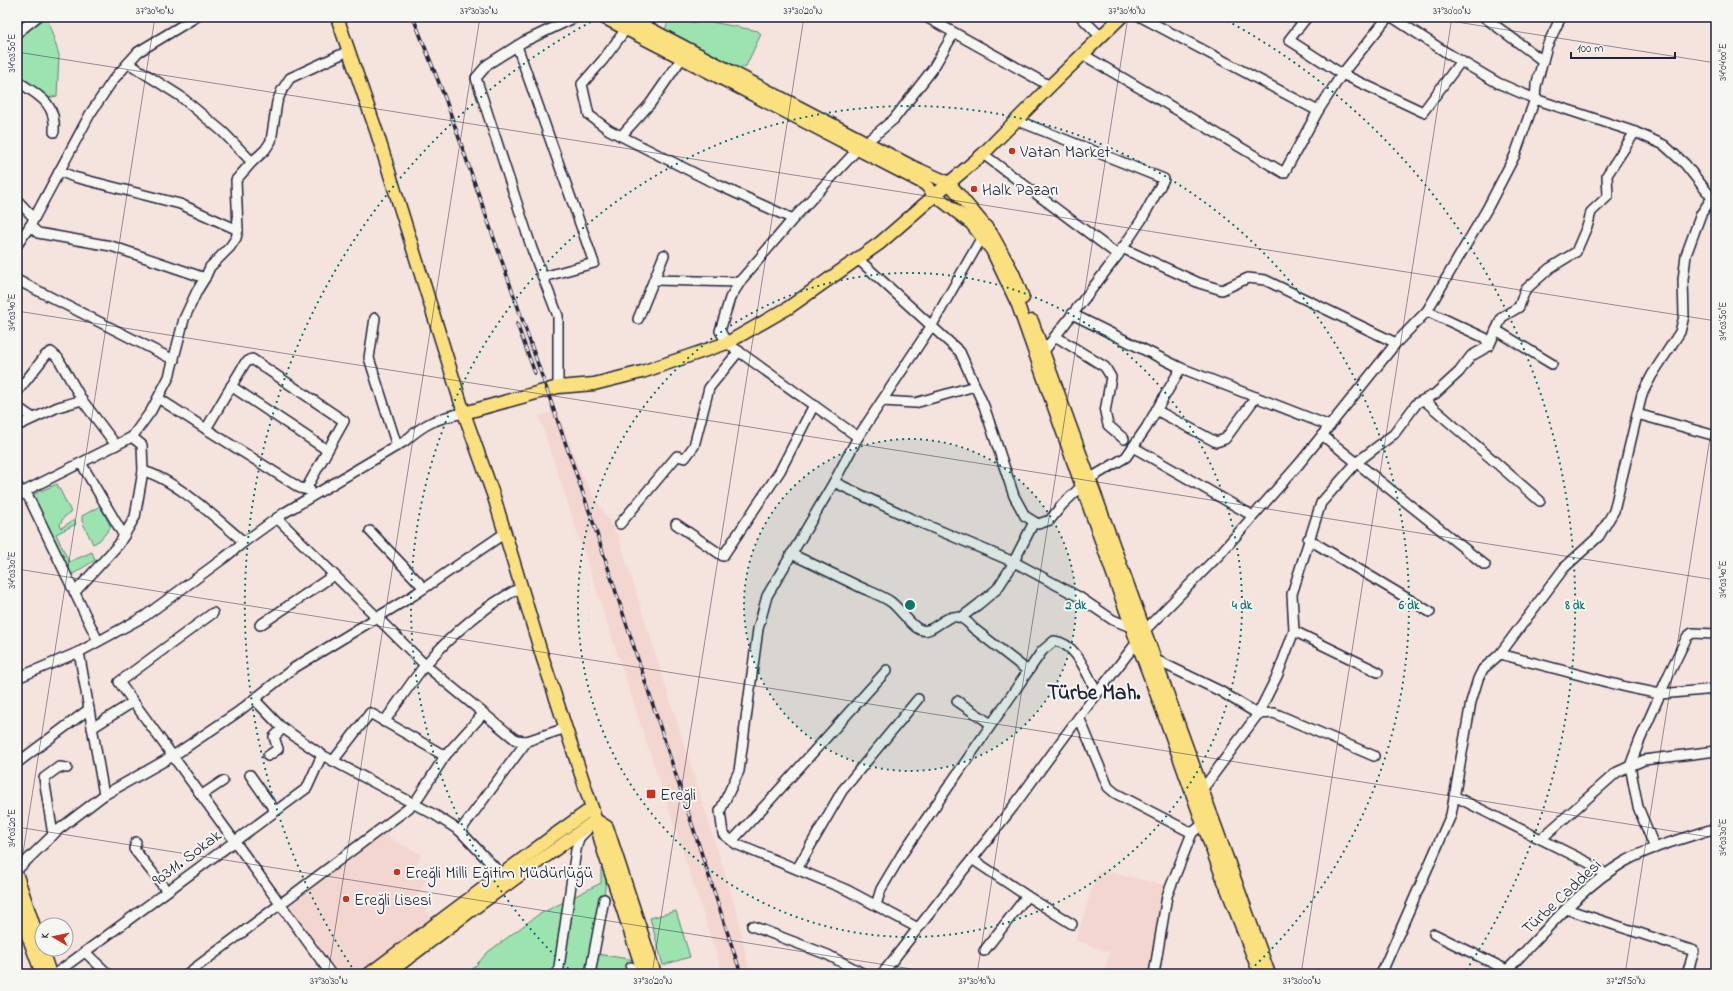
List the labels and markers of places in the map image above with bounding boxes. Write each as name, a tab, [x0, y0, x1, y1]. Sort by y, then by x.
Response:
place label: Vatan Market	[1019, 140, 1111, 165]
marker: Vatan Market	[1007, 146, 1017, 156]
place label: Halk Pazarı	[982, 178, 1058, 203]
marker: Halk Pazarı	[969, 184, 979, 194]
centre of rings	[903, 598, 917, 612]
place label: Ereğli	[660, 783, 696, 810]
marker: Ereğli	[645, 788, 657, 800]
place label: Ereğli Milli Eğitim Müdürlüğü	[405, 861, 593, 888]
marker: Ereğli Milli Eğitim Müdürlüğü	[392, 867, 402, 877]
place label: Ereğli Lisesi	[354, 888, 432, 915]
marker: Ereğli Lisesi	[341, 894, 351, 904]

